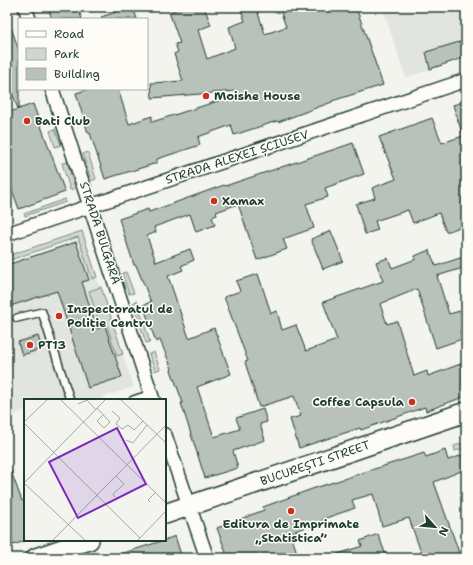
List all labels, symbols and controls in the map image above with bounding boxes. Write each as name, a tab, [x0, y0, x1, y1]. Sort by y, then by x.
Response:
legend	[18, 18, 148, 90]
text: Road	[54, 26, 85, 42]
text: Park	[54, 46, 80, 62]
text: Building	[54, 66, 100, 82]
place label: Moishe House	[214, 88, 301, 104]
marker: Moishe House	[201, 91, 211, 101]
place label: Bati Club	[35, 113, 90, 129]
marker: Bati Club	[22, 116, 32, 126]
street label: STRADA ALEXEI ȘCIUSEV	[163, 126, 311, 188]
street label: STRADA BULGARĂ	[76, 180, 124, 287]
place label: Xamax	[222, 193, 264, 209]
marker: Xamax	[209, 196, 219, 206]
place label: Inspectoratul de Poliție Centru	[67, 301, 173, 332]
marker: Inspectoratul de Poliție Centru	[54, 311, 64, 321]
place label: PT13	[38, 337, 66, 353]
marker: PT13	[25, 340, 35, 350]
place label: Coffee Capsula	[312, 394, 405, 410]
marker: Coffee Capsula	[407, 397, 417, 407]
inset map	[24, 399, 166, 541]
street label: BUCUREȘTI STREET	[258, 437, 372, 489]
marker: Editura de Imprimate „Statistica”	[286, 506, 296, 516]
north arrow	[415, 507, 455, 547]
place label: Editura de Imprimate „Statistica”	[223, 516, 359, 546]
text: N	[435, 524, 452, 539]

